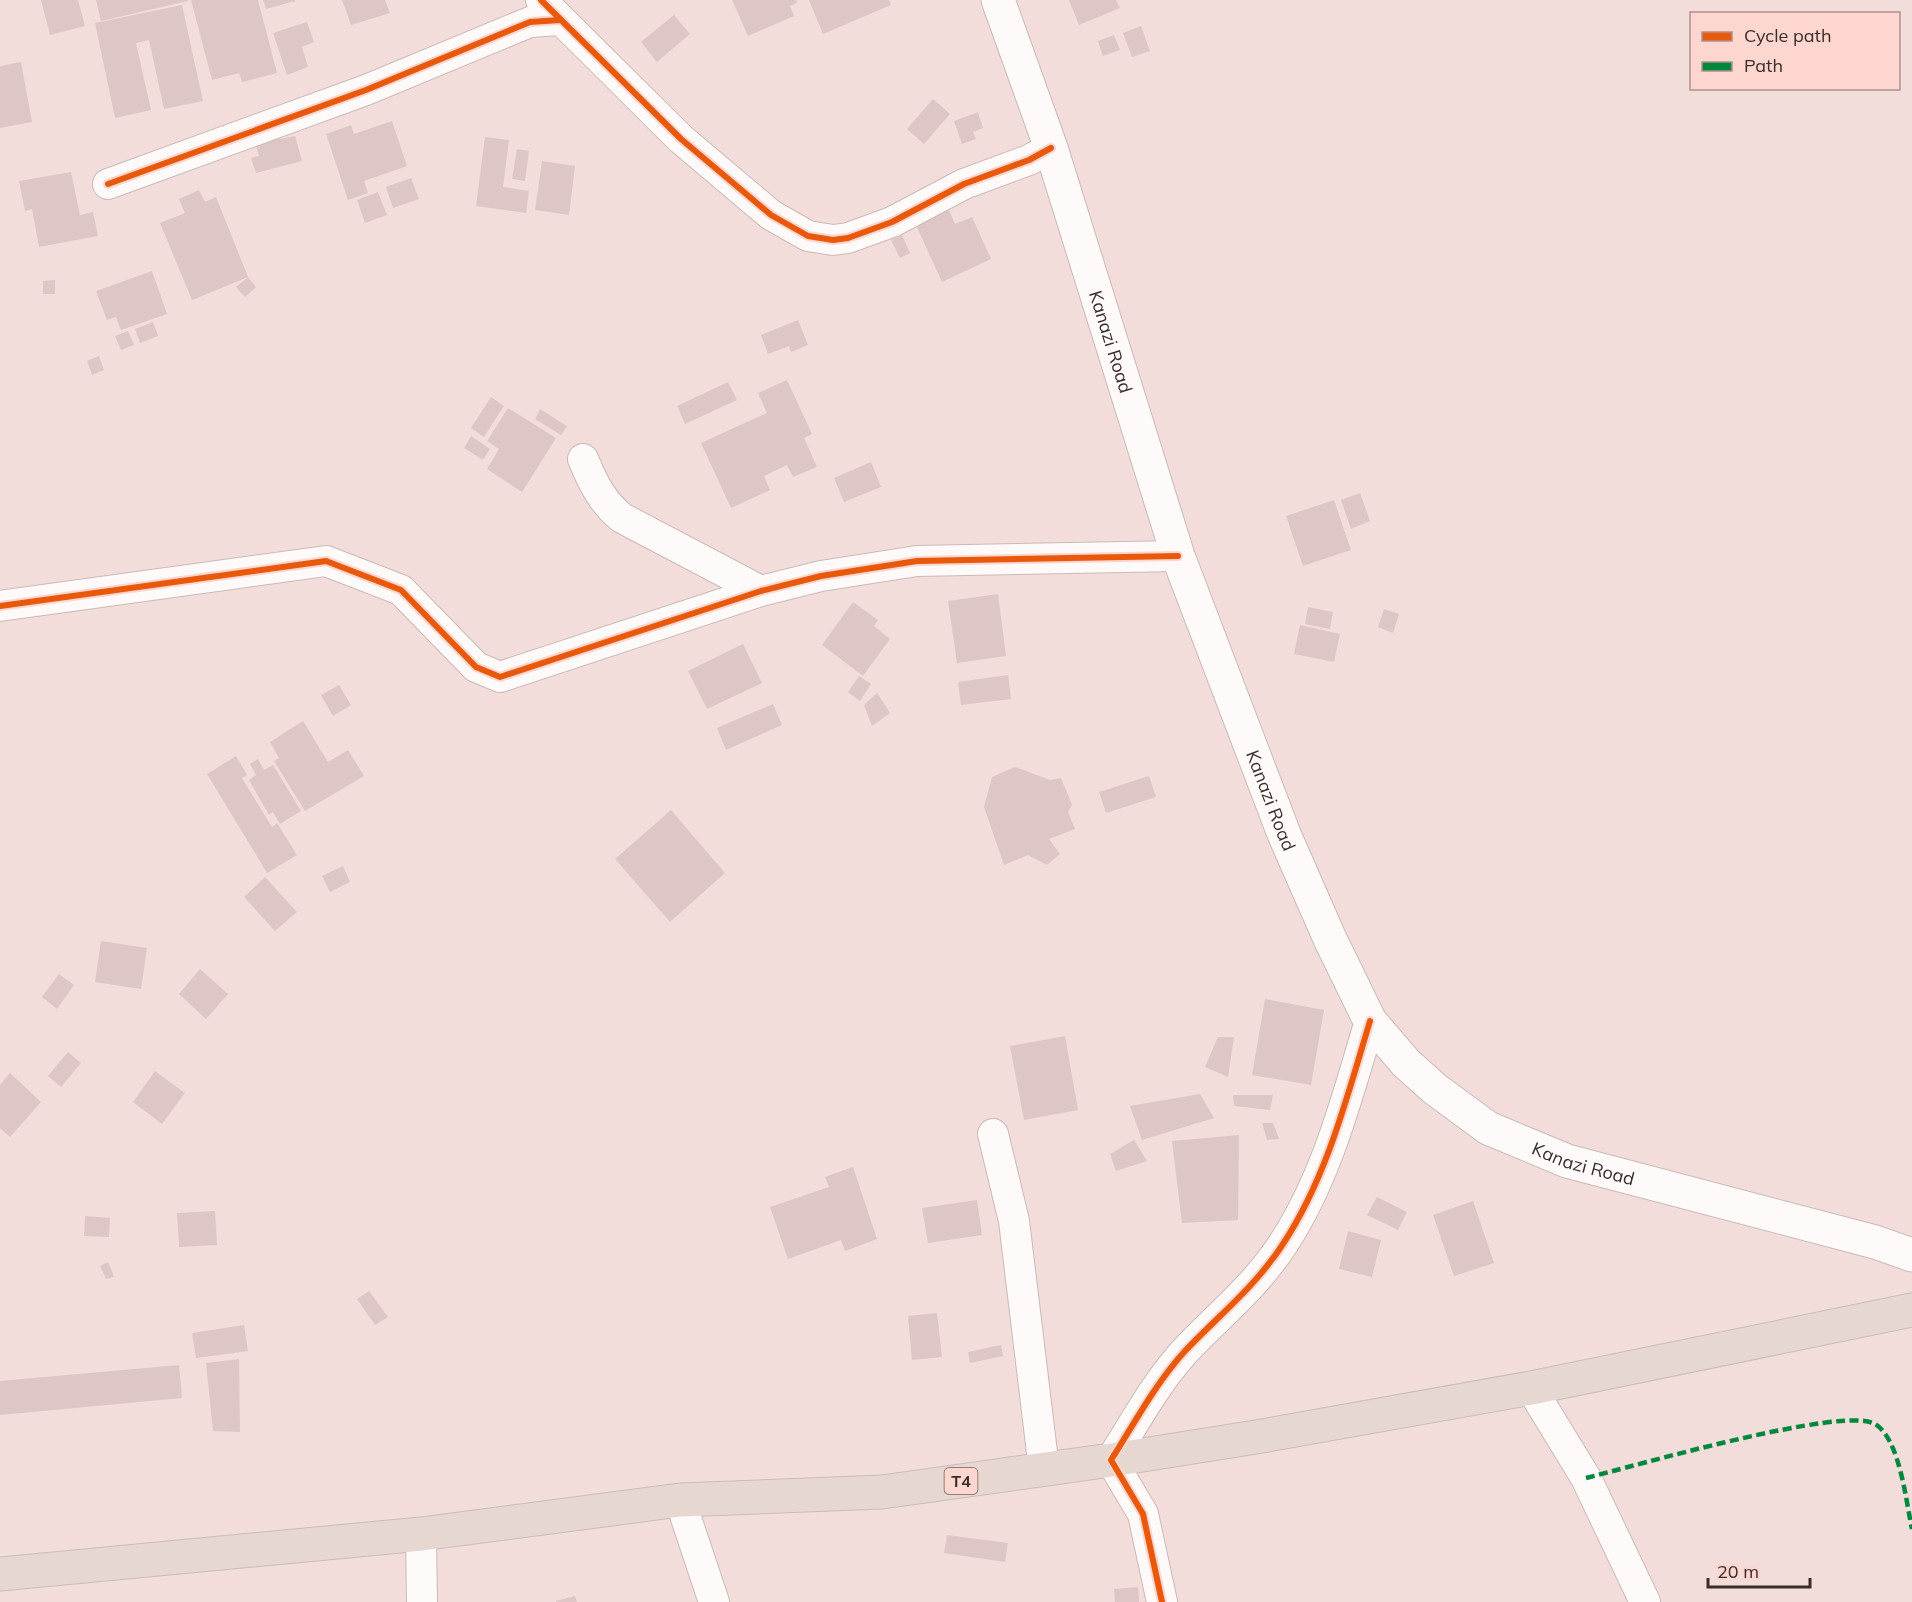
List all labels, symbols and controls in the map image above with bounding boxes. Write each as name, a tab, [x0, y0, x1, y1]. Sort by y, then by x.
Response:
legend	[1690, 12, 1900, 90]
text: Cycle path	[1744, 24, 1831, 47]
text: Path	[1744, 54, 1783, 77]
street label: Kanazi Road	[1085, 288, 1138, 396]
street label: Kanazi Road	[1242, 747, 1301, 854]
street label: Kanazi Road	[1529, 1136, 1637, 1190]
road number: T4	[944, 1468, 978, 1494]
scale bar	[1708, 1551, 1810, 1589]
text: 20 m	[1717, 1560, 1759, 1583]

